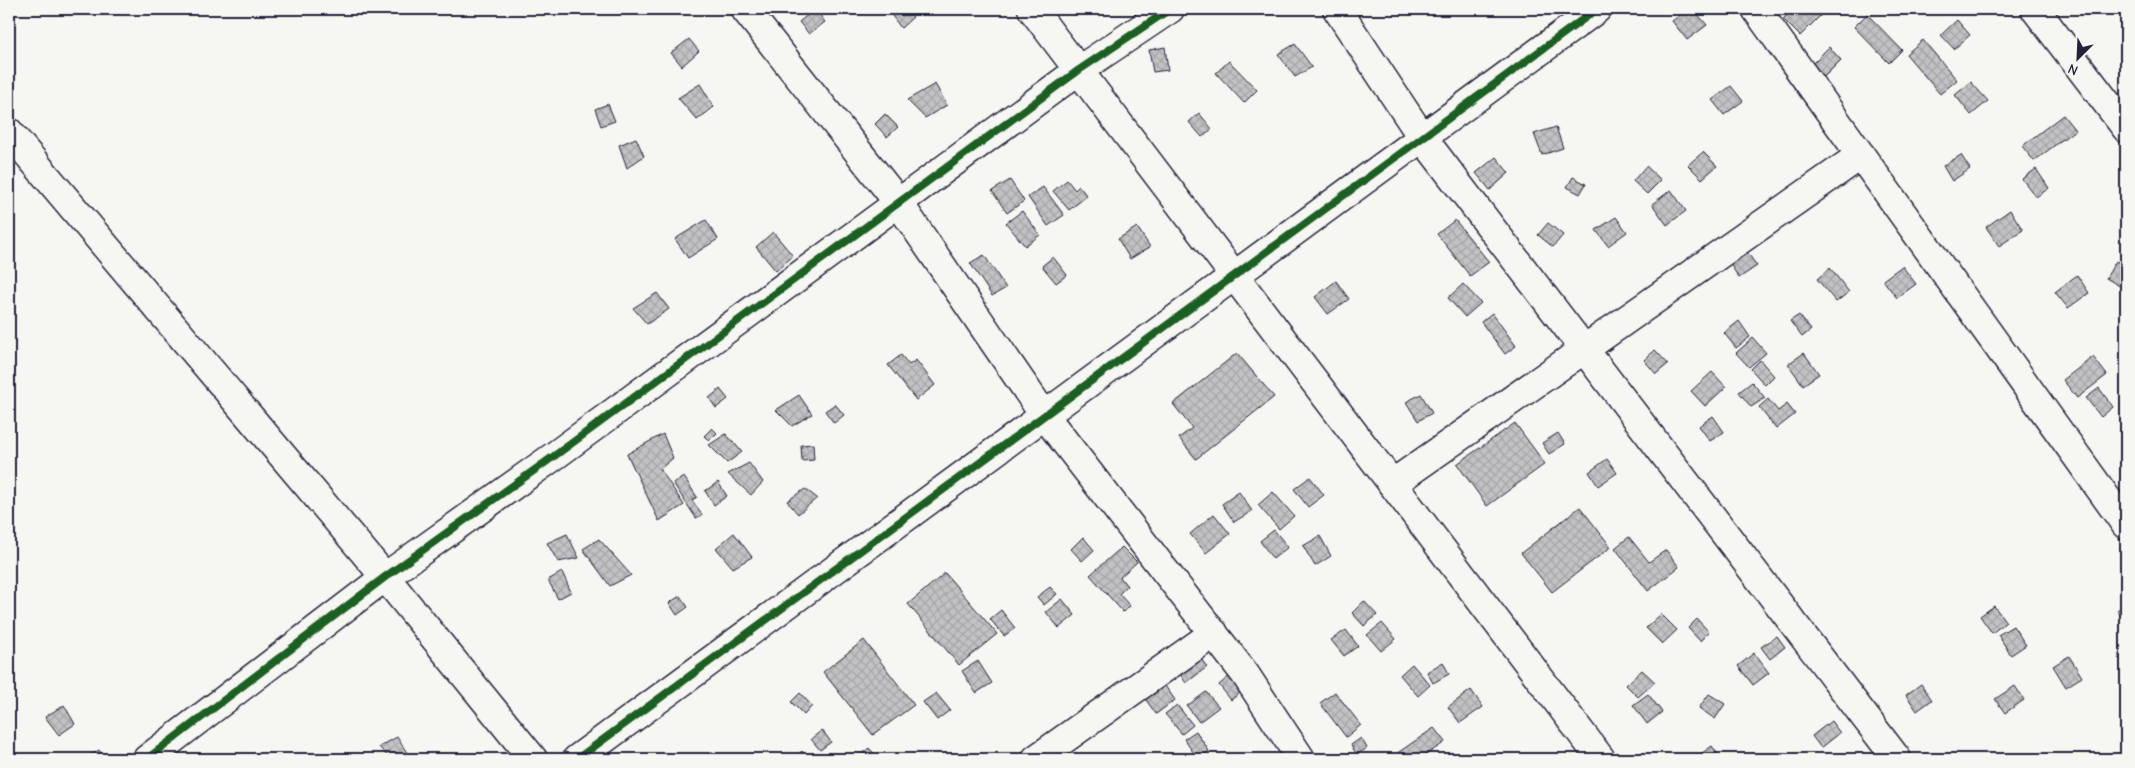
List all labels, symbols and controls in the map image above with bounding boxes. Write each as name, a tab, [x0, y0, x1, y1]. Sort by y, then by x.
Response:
north arrow	[2052, 32, 2102, 82]
text: N	[2065, 60, 2081, 79]

